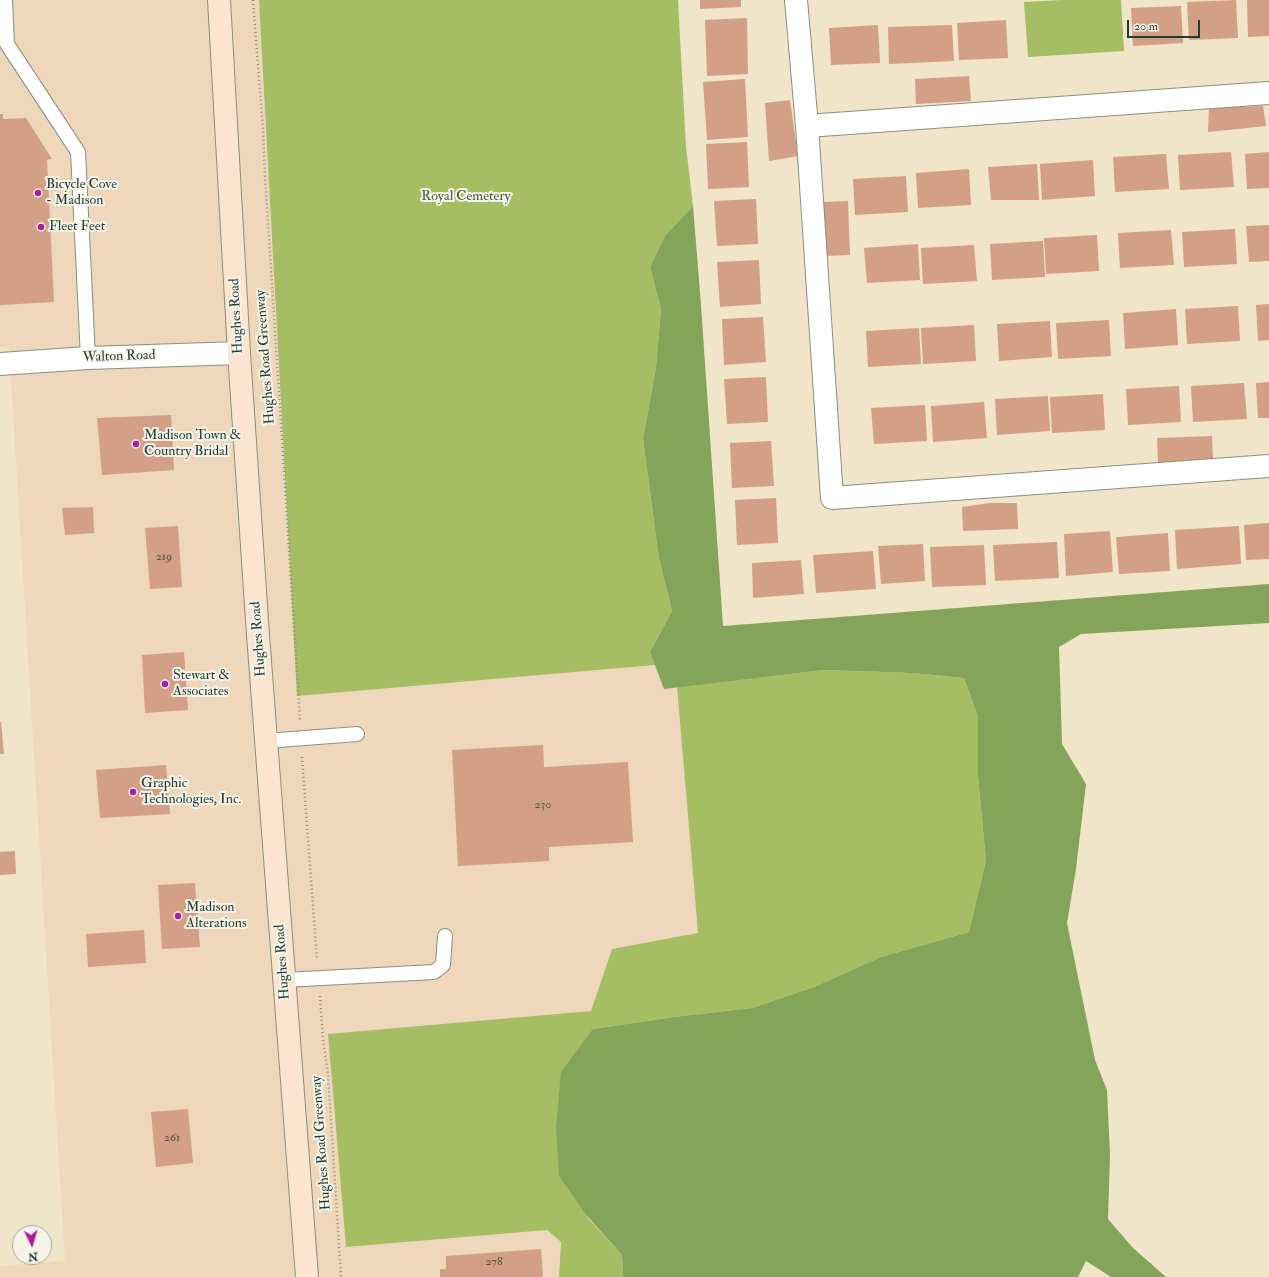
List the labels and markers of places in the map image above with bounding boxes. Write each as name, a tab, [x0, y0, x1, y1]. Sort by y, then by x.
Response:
place label: Bicycle Cove - Madison	[46, 177, 117, 210]
marker: Bicycle Cove - Madison	[33, 188, 43, 198]
place label: Fleet Feet	[49, 219, 105, 235]
marker: Fleet Feet	[36, 222, 46, 232]
place label: Madison Town & Country Bridal	[144, 428, 241, 460]
marker: Madison Town & Country Bridal	[131, 439, 141, 449]
place label: Stewart & Associates	[173, 668, 230, 700]
marker: Stewart & Associates	[160, 679, 170, 689]
place label: Graphic Technologies, Inc.	[141, 776, 241, 808]
marker: Graphic Technologies, Inc.	[128, 787, 138, 797]
place label: Madison Alterations	[186, 900, 247, 932]
marker: Madison Alterations	[173, 911, 183, 921]

